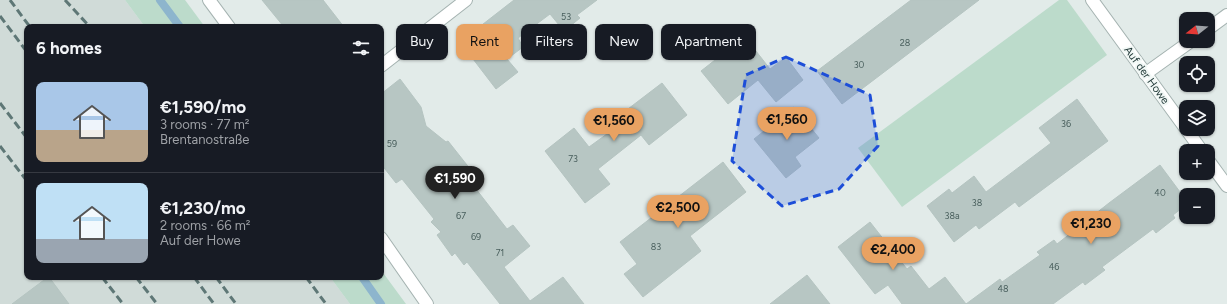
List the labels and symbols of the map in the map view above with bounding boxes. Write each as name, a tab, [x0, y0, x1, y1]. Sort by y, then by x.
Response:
house number: 53	[561, 11, 571, 22]
north arrow	[1179, 12, 1215, 48]
house number: 28	[900, 37, 911, 48]
street label: Auf der Howe	[1121, 44, 1172, 107]
house number: 30	[854, 59, 865, 70]
pin: €1,560	[754, 107, 820, 141]
pin: €1,560	[581, 108, 647, 142]
house number: 36	[1061, 118, 1071, 129]
house number: 59	[387, 138, 397, 149]
house number: 73	[568, 153, 578, 164]
pin: €1,590	[422, 166, 488, 200]
house number: 40	[1154, 187, 1166, 198]
pin: €2,500	[645, 195, 711, 229]
house number: 38	[972, 197, 983, 208]
house number: 67	[456, 210, 466, 221]
house number: 38a	[944, 210, 960, 221]
pin: €1,230	[1058, 211, 1124, 245]
house number: 69	[471, 231, 481, 242]
pin: €2,400	[860, 237, 926, 271]
house number: 83	[651, 241, 661, 252]
house number: 71	[496, 247, 504, 258]
house number: 46	[1049, 261, 1059, 272]
house number: 48	[997, 283, 1009, 294]

